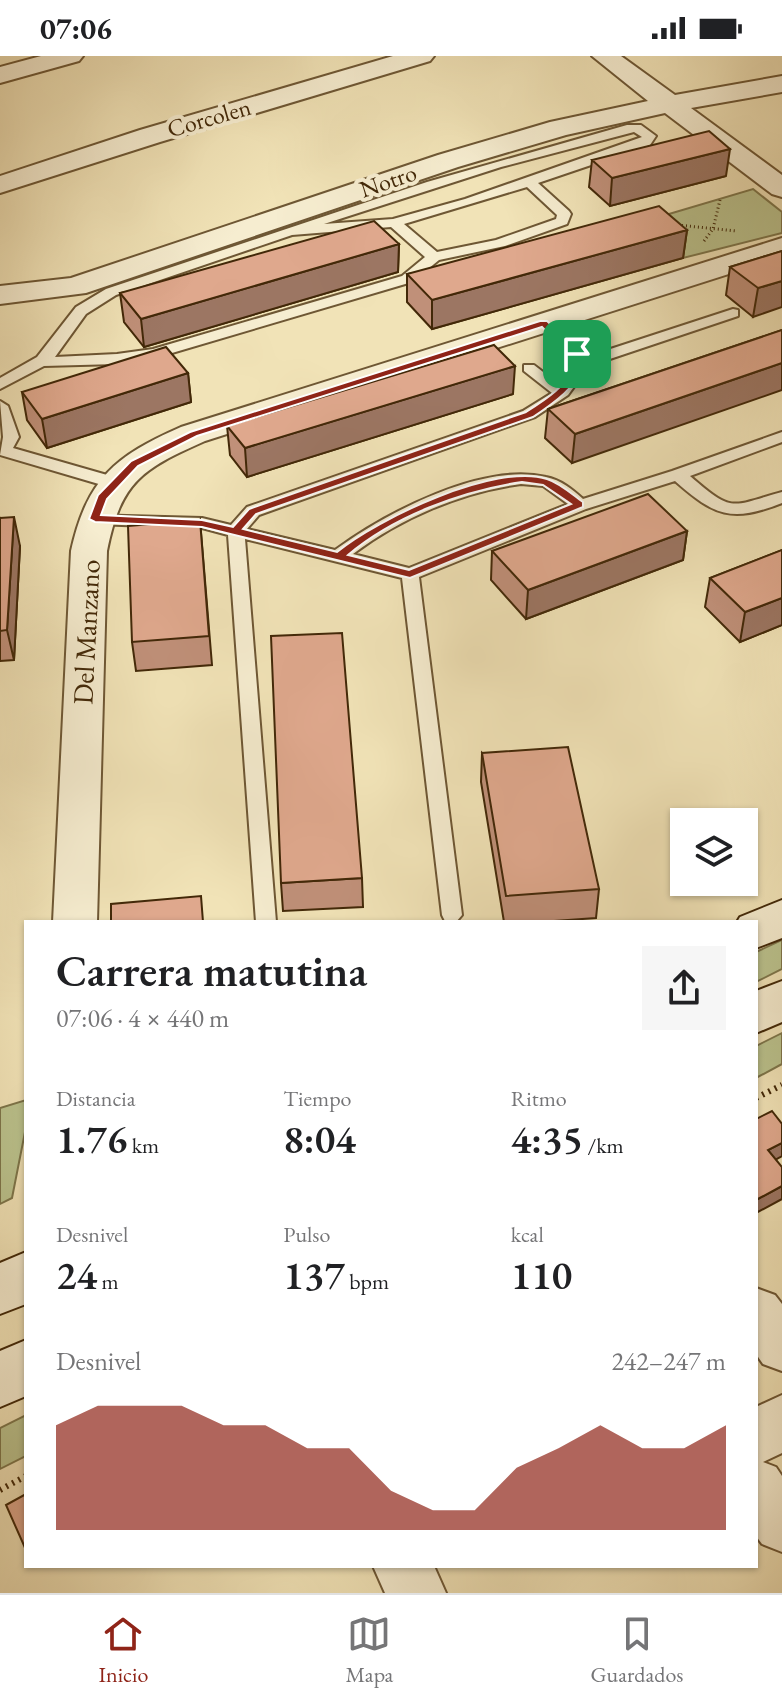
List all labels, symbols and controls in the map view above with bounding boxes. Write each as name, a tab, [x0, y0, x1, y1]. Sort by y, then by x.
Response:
text: 07:06	[40, 9, 112, 48]
street label: Corcolen	[163, 91, 255, 144]
street label: Notro	[355, 156, 421, 205]
pin	[543, 320, 611, 388]
icon: arrive	[555, 332, 599, 376]
street label: Del Manzano	[64, 558, 108, 706]
map controls	[670, 808, 758, 896]
button: layers	[670, 808, 758, 896]
text: Carrera matutina	[56, 942, 367, 999]
button: share	[642, 946, 726, 1030]
text: 07:06 · 4 × 440 m	[56, 1001, 229, 1035]
text: Distancia	[56, 1084, 136, 1113]
text: Tiempo	[283, 1084, 351, 1113]
text: Ritmo	[511, 1084, 567, 1113]
text: 1.76	[56, 1113, 127, 1165]
text: 8:04	[283, 1113, 356, 1165]
text: 4:35	[511, 1113, 583, 1165]
text: km	[127, 1131, 159, 1160]
text: /km	[583, 1131, 624, 1160]
text: Desnivel	[56, 1220, 128, 1249]
text: Pulso	[283, 1220, 330, 1249]
text: kcal	[511, 1220, 544, 1249]
text: 24	[56, 1249, 97, 1301]
text: 137	[283, 1249, 345, 1301]
text: 110	[511, 1249, 572, 1301]
text: m	[97, 1267, 119, 1296]
text: bpm	[345, 1267, 389, 1296]
text: Desnivel	[56, 1344, 141, 1378]
text: 242–247 m	[611, 1344, 726, 1378]
tab: Inicio	[99, 1612, 148, 1689]
tab: Mapa	[345, 1612, 393, 1689]
tab: Guardados	[591, 1612, 683, 1689]

